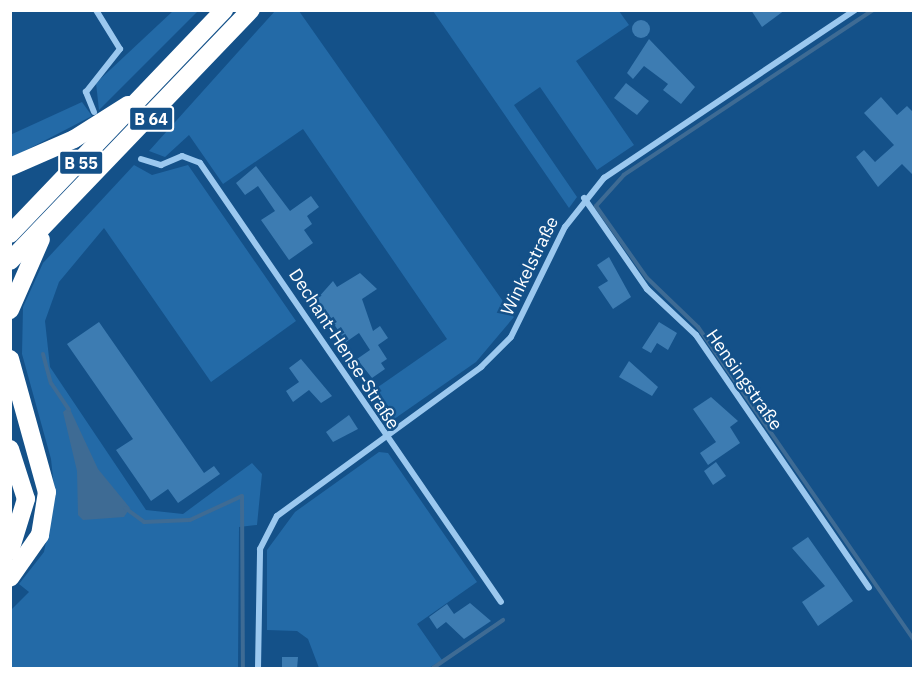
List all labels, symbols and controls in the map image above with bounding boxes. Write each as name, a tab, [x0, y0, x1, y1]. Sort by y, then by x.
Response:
road number: B 64	[127, 106, 175, 132]
road number: B 55	[57, 150, 105, 176]
street label: Winkelstraße	[497, 213, 563, 319]
street label: Dechant-Hense-Straße	[284, 265, 404, 433]
street label: Hensingstraße	[701, 325, 787, 435]

